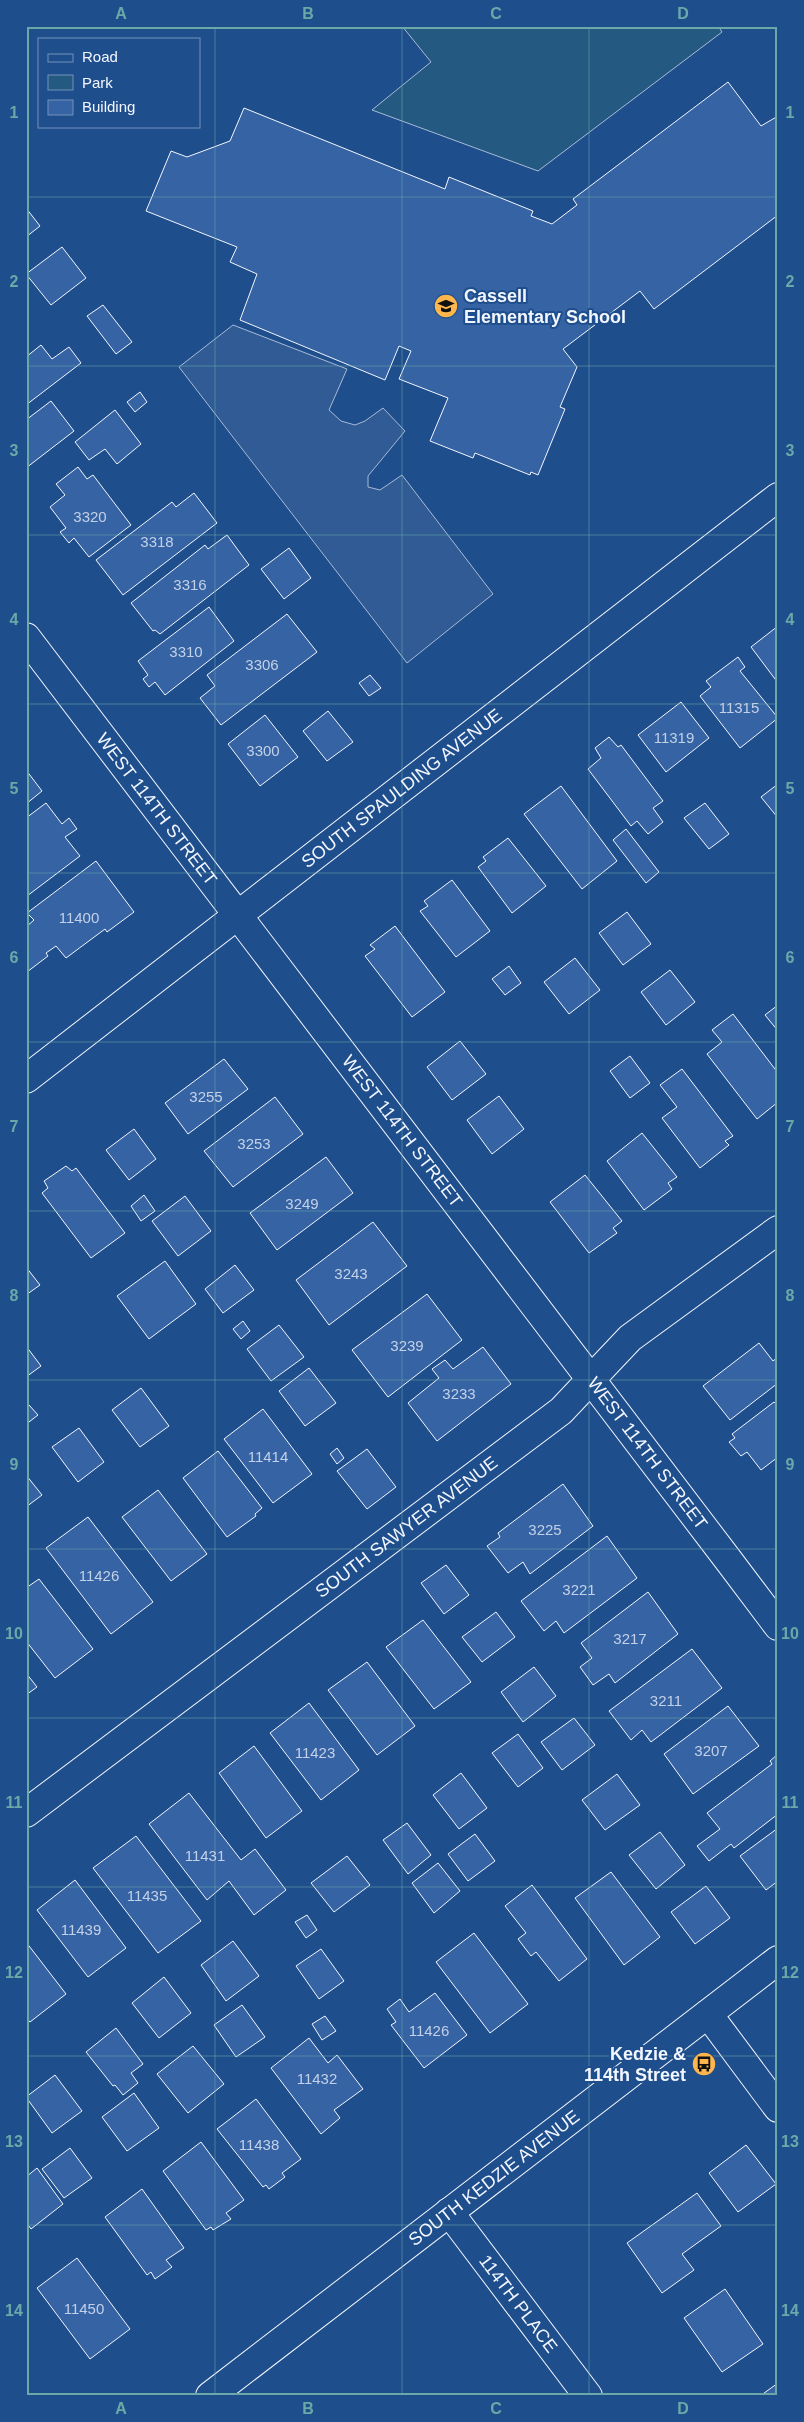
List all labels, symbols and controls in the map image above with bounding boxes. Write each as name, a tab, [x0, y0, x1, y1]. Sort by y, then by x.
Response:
text: A	[115, 5, 127, 22]
text: B	[302, 5, 314, 22]
text: C	[490, 5, 502, 22]
text: D	[677, 5, 689, 22]
legend	[38, 38, 200, 128]
text: Road	[82, 48, 118, 65]
text: Park	[82, 74, 113, 91]
text: Building	[82, 98, 135, 115]
text: 1	[10, 104, 19, 121]
text: 1	[786, 104, 795, 121]
text: 2	[10, 273, 19, 290]
text: 2	[786, 273, 795, 290]
place label: Cassell Elementary School	[464, 286, 626, 327]
school or university icon: Cassell Elementary School	[433, 293, 459, 319]
text: 3	[10, 442, 19, 459]
text: 3	[786, 442, 795, 459]
house number: 3320	[73, 508, 107, 525]
house number: 3318	[140, 533, 174, 550]
house number: 3316	[173, 576, 207, 593]
text: 4	[10, 611, 19, 628]
text: 4	[786, 611, 795, 628]
house number: 3310	[169, 643, 203, 660]
house number: 3306	[245, 656, 279, 673]
house number: 11315	[719, 699, 759, 716]
street label: SOUTH SPAULDING AVENUE	[298, 705, 506, 872]
street label: WEST 114TH STREET	[93, 729, 221, 889]
house number: 11319	[654, 729, 694, 746]
house number: 3300	[246, 742, 280, 759]
text: 5	[10, 780, 19, 797]
text: 5	[786, 780, 795, 797]
house number: 11400	[59, 909, 99, 926]
text: 6	[10, 949, 19, 966]
text: 6	[786, 949, 795, 966]
street label: WEST 114TH STREET	[338, 1051, 466, 1211]
house number: 3255	[189, 1088, 223, 1105]
text: 7	[10, 1118, 19, 1135]
text: 7	[786, 1118, 795, 1135]
house number: 3253	[237, 1135, 271, 1152]
house number: 3249	[285, 1195, 319, 1212]
house number: 3243	[334, 1265, 368, 1282]
text: 8	[10, 1287, 19, 1304]
text: 8	[786, 1287, 795, 1304]
house number: 3239	[390, 1337, 424, 1354]
street label: WEST 114TH STREET	[584, 1373, 712, 1533]
house number: 3233	[442, 1385, 476, 1402]
house number: 11414	[248, 1448, 288, 1465]
street label: SOUTH SAWYER AVENUE	[312, 1452, 501, 1602]
text: 9	[10, 1456, 19, 1473]
text: 9	[786, 1456, 795, 1473]
house number: 3225	[528, 1521, 562, 1538]
house number: 11426	[79, 1567, 119, 1584]
house number: 3221	[562, 1581, 596, 1598]
text: 10	[5, 1625, 23, 1642]
text: 10	[781, 1625, 799, 1642]
house number: 3217	[613, 1630, 647, 1647]
house number: 3211	[650, 1692, 682, 1709]
house number: 3207	[694, 1742, 728, 1759]
house number: 11423	[295, 1744, 335, 1761]
text: 11	[6, 1794, 23, 1811]
text: 11	[782, 1794, 799, 1811]
house number: 11431	[185, 1847, 225, 1864]
house number: 11435	[127, 1887, 167, 1904]
house number: 11439	[61, 1921, 101, 1938]
text: 12	[5, 1964, 23, 1981]
text: 12	[781, 1964, 799, 1981]
house number: 11426	[409, 2022, 449, 2039]
place label: Kedzie & 114th Street	[584, 2044, 686, 2085]
bus stop icon: Kedzie & 114th Street	[691, 2051, 717, 2077]
house number: 11432	[297, 2070, 337, 2087]
street label: SOUTH KEDZIE AVENUE	[405, 2106, 583, 2250]
text: 13	[5, 2133, 23, 2150]
text: 13	[781, 2133, 799, 2150]
house number: 11438	[239, 2136, 279, 2153]
street label: 114TH PLACE	[475, 2251, 561, 2356]
house number: 11450	[64, 2300, 104, 2317]
text: 14	[5, 2302, 23, 2319]
text: 14	[781, 2302, 799, 2319]
text: A	[115, 2400, 127, 2417]
text: B	[302, 2400, 314, 2417]
text: C	[490, 2400, 502, 2417]
text: D	[677, 2400, 689, 2417]

